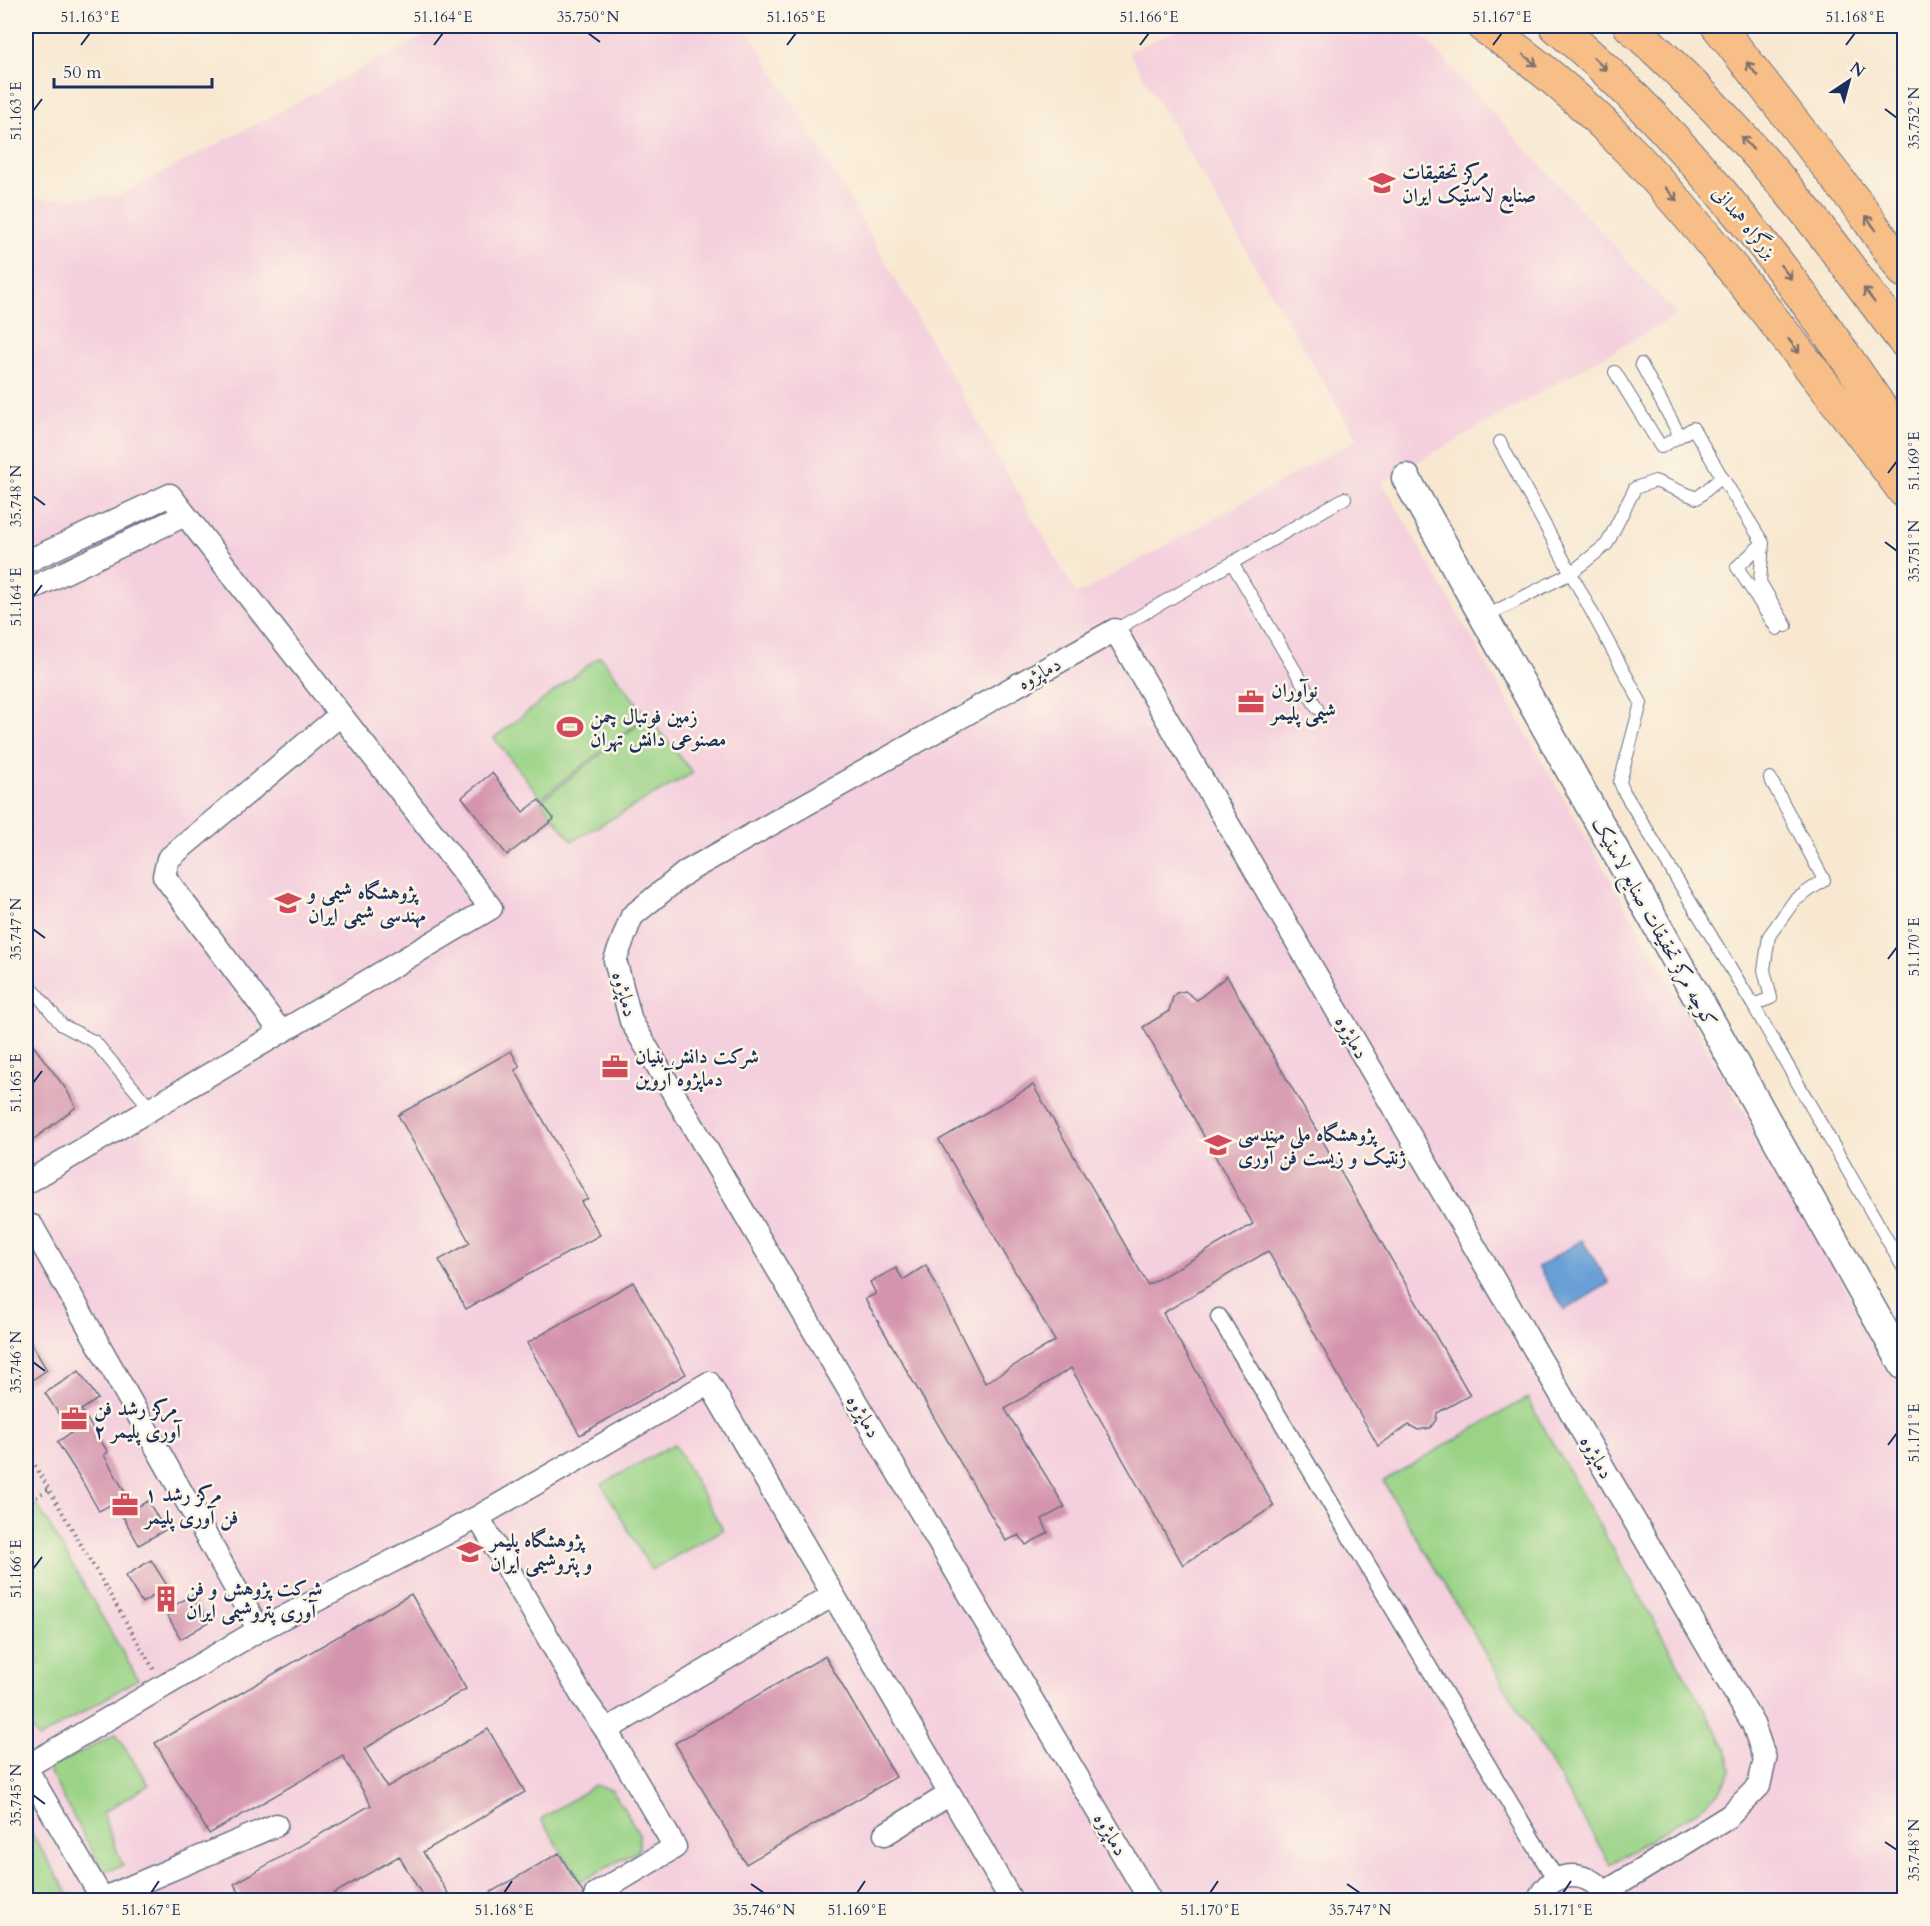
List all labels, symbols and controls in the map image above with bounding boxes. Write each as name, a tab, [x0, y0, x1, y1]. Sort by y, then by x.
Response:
text: 51.163°E	[60, 7, 120, 27]
text: 51.164°E	[413, 7, 473, 27]
text: 35.750°N	[557, 7, 620, 27]
text: 51.165°E	[766, 7, 826, 27]
text: 51.166°E	[1119, 7, 1179, 27]
text: 51.167°E	[1472, 7, 1532, 27]
text: 51.168°E	[1825, 7, 1885, 27]
scale bar	[54, 51, 212, 89]
north arrow	[1819, 51, 1879, 111]
one-way arrow	[1522, 53, 1538, 66]
one-way arrow	[1592, 57, 1607, 72]
text: N	[1845, 57, 1869, 83]
text: 50 m	[63, 60, 102, 85]
one-way arrow	[1746, 61, 1759, 77]
text: 51.163°E	[6, 81, 26, 141]
text: 35.752°N	[1904, 86, 1924, 149]
one-way arrow	[1740, 135, 1754, 150]
place label: مرکز تحقیقات صنایع لاستیک ایران	[1402, 159, 1536, 214]
school or university icon: مرکز تحقیقات صنایع لاستیک ایران	[1367, 168, 1397, 198]
street label: بزرگراه همدانی	[1706, 180, 1783, 265]
one-way arrow	[1664, 186, 1678, 201]
one-way arrow	[1865, 216, 1877, 232]
one-way arrow	[1779, 264, 1792, 280]
one-way arrow	[1863, 287, 1875, 303]
one-way arrow	[1787, 337, 1800, 353]
text: 51.169°E	[1904, 431, 1924, 491]
text: 35.748°N	[6, 464, 26, 527]
text: 35.751°N	[1904, 519, 1924, 582]
text: 51.164°E	[6, 567, 26, 627]
street label: دماپژوه	[1012, 650, 1066, 696]
place label: نوآوران شیمی پلیمر	[1269, 677, 1336, 728]
office icon: نوآوران شیمی پلیمر	[1236, 687, 1266, 717]
place label: زمین فوتبال چمن مصنوعی دانش تهران	[590, 703, 726, 753]
sports icon: زمین فوتبال چمن مصنوعی دانش تهران	[555, 712, 585, 742]
street label: کوچه مرکز تحقیقات صنایع لاستیک	[1582, 812, 1724, 1034]
place label: پژوهشگاه شیمی و مهندسی شیمی ایران	[306, 879, 426, 930]
school or university icon: پژوهشگاه شیمی و مهندسی شیمی ایران	[273, 888, 303, 918]
text: 35.747°N	[6, 897, 26, 960]
text: 51.170°E	[1904, 917, 1924, 977]
street label: دماپژوه	[605, 968, 644, 1020]
street label: دماپژوه	[1328, 1010, 1375, 1064]
place label: شرکت دانش بنیان دماپژوه آروین	[635, 1043, 759, 1093]
office icon: شرکت دانش بنیان دماپژوه آروین	[600, 1052, 630, 1082]
text: 51.165°E	[6, 1053, 26, 1113]
place label: پژوهشگاه ملی مهندسی ژنتیک و زیست فن آوری	[1238, 1121, 1407, 1171]
school or university icon: پژوهشگاه ملی مهندسی ژنتیک و زیست فن آوری	[1203, 1130, 1233, 1160]
text: 35.746°N	[6, 1330, 26, 1393]
street label: دماپژوه	[840, 1389, 887, 1443]
place label: مرکز رشد فن آوری پلیمر ۲	[94, 1395, 183, 1446]
text: 51.171°E	[1904, 1403, 1924, 1463]
office icon: مرکز رشد فن آوری پلیمر ۲	[59, 1404, 89, 1434]
street label: دماپژوه	[1573, 1430, 1620, 1484]
place label: ۱ مرکز رشد فن آوری پلیمر	[143, 1481, 238, 1532]
office icon: ۱ مرکز رشد فن آوری پلیمر	[110, 1490, 140, 1520]
place label: پژوهشگاه پلیمر و پتروشیمی ایران	[488, 1527, 592, 1578]
school or university icon: پژوهشگاه پلیمر و پتروشیمی ایران	[455, 1537, 485, 1567]
text: 51.166°E	[6, 1539, 26, 1599]
place label: شرکت پژوهش و فن آوری پتروشیمی ایران	[186, 1575, 323, 1626]
building icon: شرکت پژوهش و فن آوری پتروشیمی ایران	[151, 1584, 181, 1614]
text: 35.745°N	[6, 1763, 26, 1826]
street label: دماپژوه	[1087, 1807, 1134, 1861]
text: 35.748°N	[1904, 1818, 1924, 1881]
text: 51.167°E	[121, 1900, 181, 1920]
text: 51.168°E	[474, 1900, 534, 1920]
text: 35.746°N	[733, 1900, 796, 1920]
text: 51.169°E	[827, 1900, 887, 1920]
text: 51.170°E	[1180, 1900, 1240, 1920]
text: 35.747°N	[1329, 1900, 1392, 1920]
text: 51.171°E	[1533, 1900, 1593, 1920]

